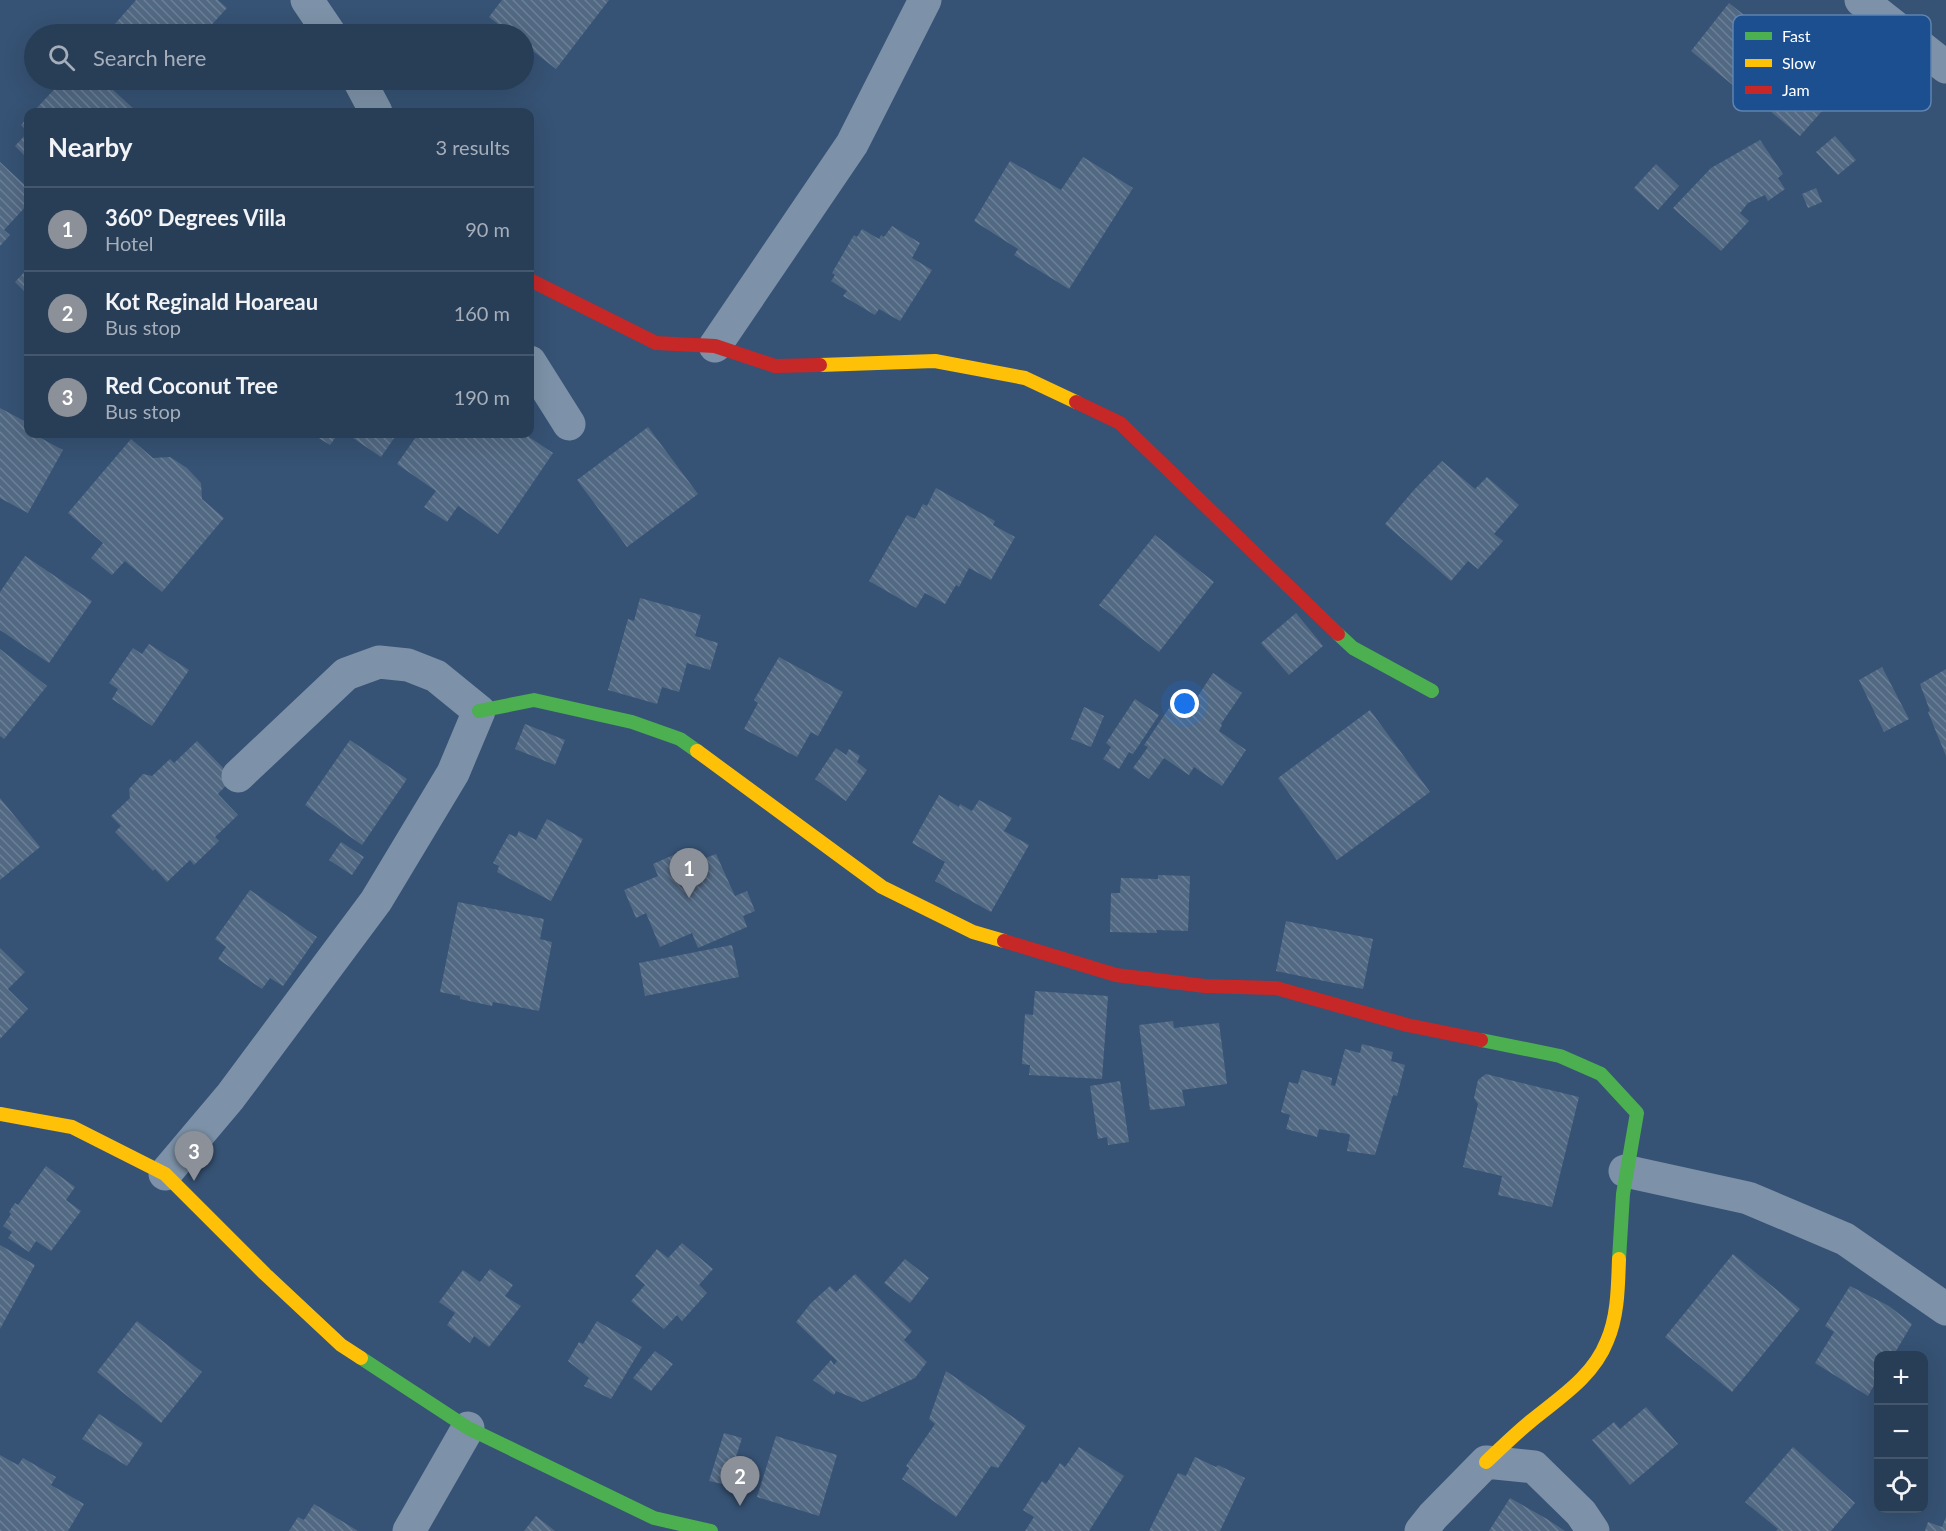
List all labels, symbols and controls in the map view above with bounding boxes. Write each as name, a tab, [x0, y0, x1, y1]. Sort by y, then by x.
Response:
legend	[1733, 15, 1931, 111]
search box	[24, 24, 534, 90]
text: Fast	[1782, 26, 1811, 45]
icon: search	[45, 41, 78, 74]
text: Search here	[93, 44, 206, 71]
text: Slow	[1782, 53, 1816, 72]
text: Jam	[1782, 80, 1810, 99]
text: Nearby	[48, 131, 133, 163]
text: 3 results	[435, 135, 510, 159]
text: 360° Degrees Villa	[105, 204, 286, 231]
text: 1	[62, 217, 73, 241]
text: 90 m	[465, 217, 510, 241]
text: Hotel	[105, 231, 154, 255]
text: Kot Reginald Hoareau	[105, 288, 318, 315]
text: 2	[62, 301, 73, 325]
text: 160 m	[454, 301, 510, 325]
text: Bus stop	[105, 315, 181, 339]
text: Red Coconut Tree	[105, 372, 278, 399]
text: 3	[62, 385, 73, 409]
text: 190 m	[454, 385, 510, 409]
text: Bus stop	[105, 399, 181, 423]
your location	[1170, 689, 1199, 718]
pin: 1	[670, 848, 708, 898]
pin: 3	[174, 1132, 214, 1181]
map controls	[1874, 1351, 1928, 1513]
button: +	[1874, 1351, 1928, 1405]
button: −	[1874, 1405, 1928, 1459]
pin: 2	[720, 1456, 760, 1506]
button: locate	[1874, 1459, 1928, 1513]

